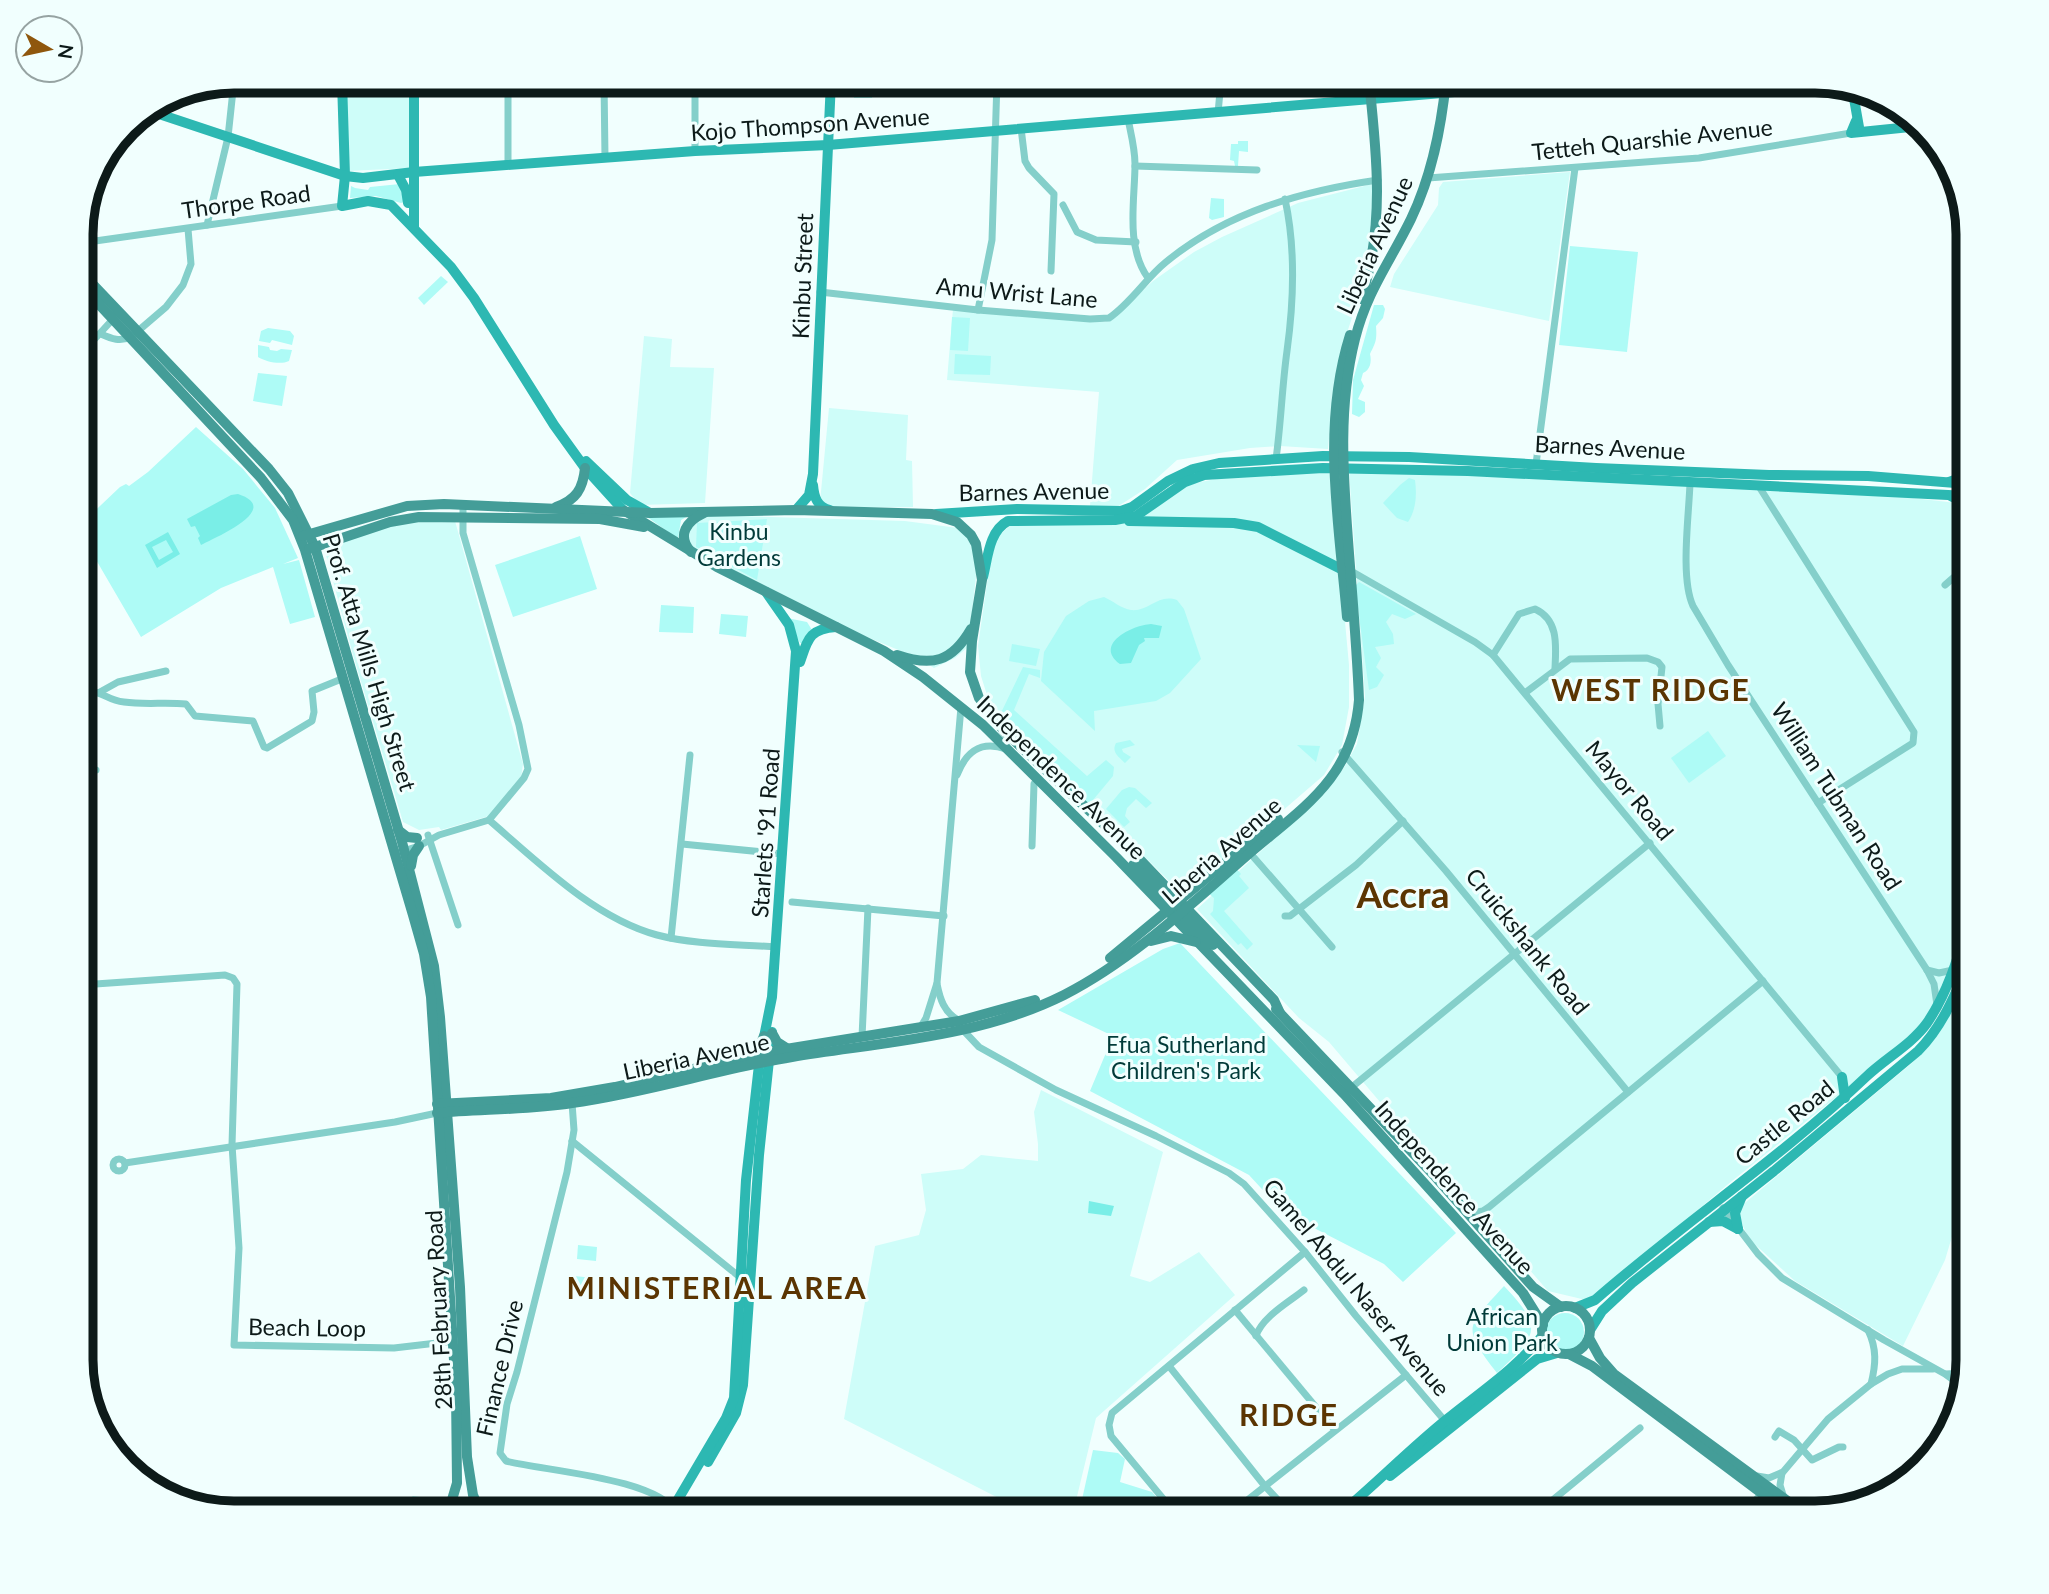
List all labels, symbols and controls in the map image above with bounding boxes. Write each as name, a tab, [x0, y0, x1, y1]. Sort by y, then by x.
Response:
north arrow	[14, 14, 84, 84]
text: N	[54, 43, 79, 61]
street label: Kojo Thompson Avenue	[690, 102, 930, 146]
street label: Tetteh Quarshie Avenue	[1530, 112, 1774, 166]
street label: Liberia Avenue	[1330, 172, 1418, 318]
street label: Thorpe Road	[180, 178, 312, 224]
street label: Kinbu Street	[786, 212, 818, 339]
street label: Amu Wrist Lane	[935, 271, 1099, 313]
street label: Barnes Avenue	[1534, 429, 1686, 465]
street label: Barnes Avenue	[958, 476, 1110, 506]
park label: Kinbu Gardens	[697, 517, 781, 571]
street label: Prof. Atta Mills High Street	[317, 530, 423, 795]
district label: WEST RIDGE	[1551, 671, 1751, 707]
street label: Independence Avenue	[972, 689, 1152, 865]
street label: William Tubman Road	[1766, 697, 1908, 895]
street label: Mayor Road	[1580, 734, 1680, 846]
street label: Starlets '91 Road	[745, 747, 785, 919]
street label: Liberia Avenue	[1156, 791, 1286, 909]
street label: Cruickshank Road	[1460, 862, 1596, 1020]
district label: Accra	[1356, 871, 1449, 916]
street label: Liberia Avenue	[620, 1027, 772, 1085]
park label: Efua Sutherland Children's Park	[1106, 1030, 1266, 1084]
street label: Castle Road	[1729, 1074, 1839, 1170]
street label: Independence Avenue	[1370, 1094, 1540, 1280]
street label: Gamel Abdul Naser Avenue	[1258, 1173, 1456, 1401]
street label: 28th February Road	[419, 1209, 457, 1411]
district label: MINISTERIAL AREA	[566, 1269, 868, 1305]
street label: Finance Drive	[470, 1297, 528, 1439]
park label: African Union Park	[1446, 1302, 1558, 1356]
street label: Beach Loop	[248, 1312, 366, 1342]
district label: RIDGE	[1239, 1396, 1339, 1432]

